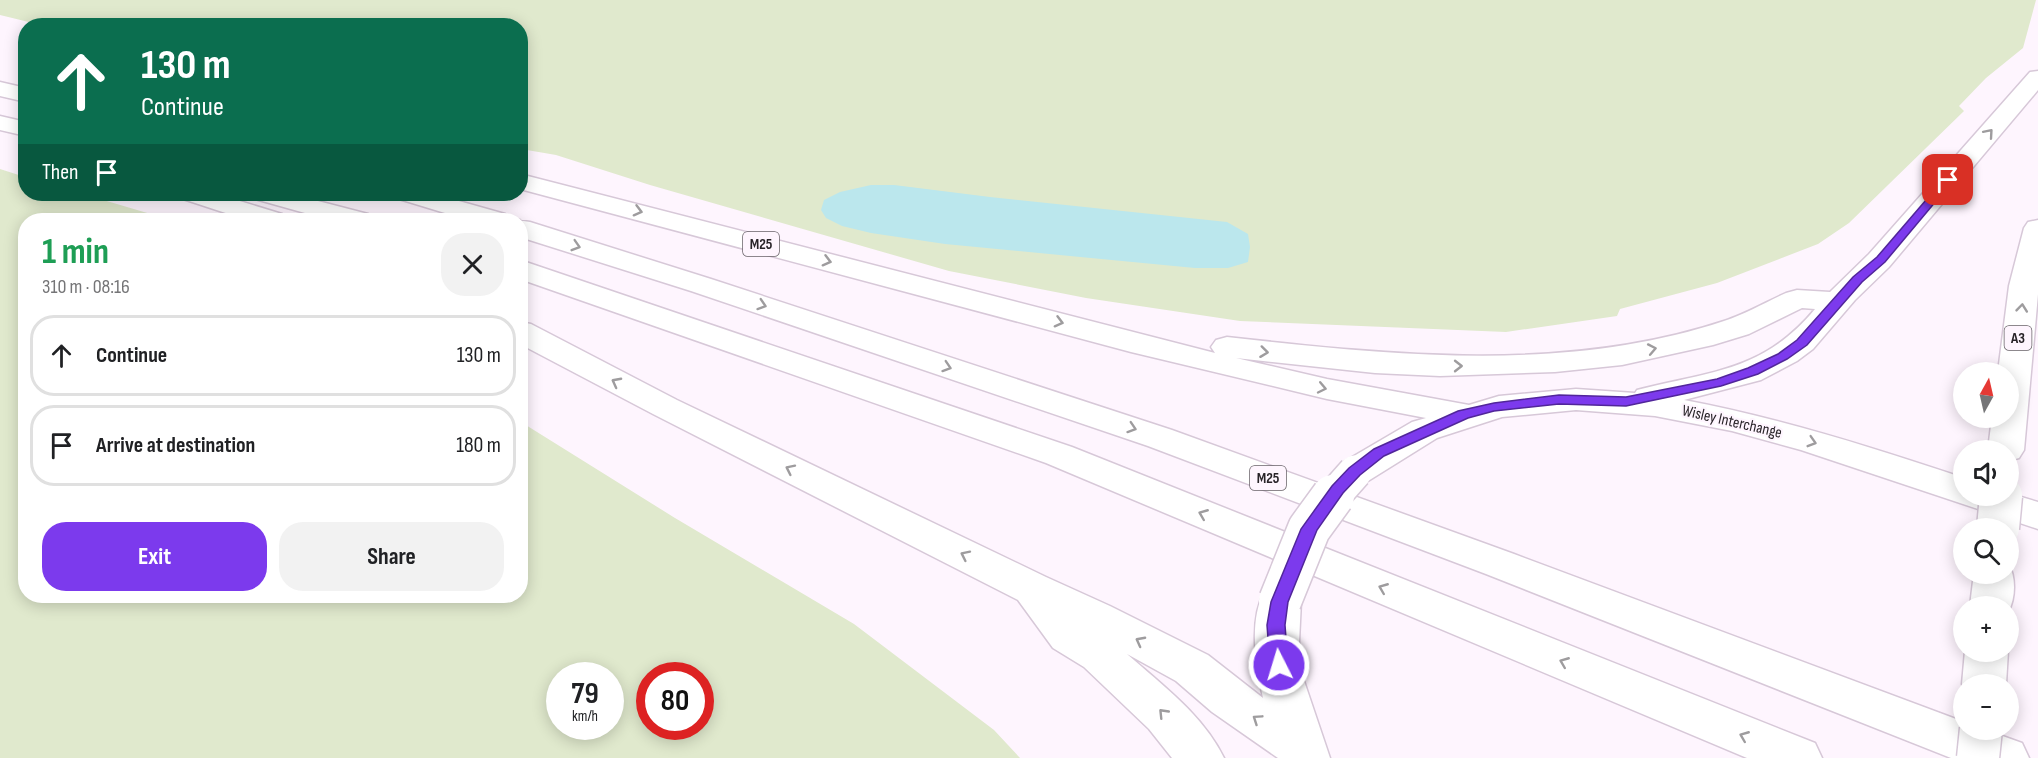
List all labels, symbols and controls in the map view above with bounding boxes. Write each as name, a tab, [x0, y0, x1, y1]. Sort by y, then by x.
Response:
text: 130 m	[141, 40, 231, 91]
icon: ahead	[42, 42, 120, 120]
text: Continue	[141, 91, 224, 123]
one-way arrow	[1982, 129, 1993, 140]
pin	[1922, 154, 1973, 205]
icon: arrive	[90, 156, 123, 189]
text: Then	[42, 159, 78, 186]
icon: arrive	[1931, 163, 1964, 196]
one-way arrow	[632, 204, 643, 216]
text: 1 min	[42, 231, 109, 274]
road number: M25	[743, 232, 779, 256]
button: close	[441, 233, 504, 296]
one-way arrow	[570, 239, 581, 251]
one-way arrow	[821, 254, 832, 266]
text: 310 m · 08:16	[42, 275, 130, 299]
one-way arrow	[756, 298, 767, 310]
one-way arrow	[2015, 304, 2028, 313]
one-way arrow	[1054, 315, 1064, 328]
road number: A3	[2004, 326, 2032, 350]
icon: ahead	[45, 339, 78, 372]
text: Continue	[96, 342, 167, 369]
text: 130 m	[457, 342, 501, 369]
one-way arrow	[1647, 343, 1657, 356]
one-way arrow	[1259, 345, 1268, 357]
one-way arrow	[941, 359, 952, 372]
one-way arrow	[1453, 360, 1462, 372]
north arrow	[1953, 362, 2019, 428]
map controls	[1953, 362, 2019, 740]
one-way arrow	[612, 378, 622, 389]
one-way arrow	[1317, 381, 1327, 394]
street label: Wisley Interchange	[1680, 401, 1784, 443]
one-way arrow	[1126, 421, 1137, 434]
icon: arrive	[45, 429, 78, 462]
text: Arrive at destination	[96, 432, 255, 459]
text: 180 m	[456, 432, 501, 459]
one-way arrow	[1806, 435, 1817, 447]
button: sound	[1953, 440, 2019, 506]
one-way arrow	[786, 465, 797, 477]
road number: M25	[1250, 466, 1286, 490]
one-way arrow	[1198, 509, 1209, 521]
button: search	[1953, 518, 2019, 584]
button: Exit	[42, 522, 267, 591]
button: Share	[279, 522, 504, 591]
one-way arrow	[960, 551, 971, 563]
one-way arrow	[1379, 583, 1390, 595]
button: +	[1953, 596, 2019, 662]
position arrow	[1247, 633, 1311, 697]
one-way arrow	[1136, 637, 1147, 648]
one-way arrow	[1559, 657, 1570, 669]
speed limit sign: 80	[636, 662, 714, 740]
button: −	[1953, 674, 2019, 740]
text: 79	[571, 676, 599, 712]
text: km/h	[572, 707, 598, 726]
one-way arrow	[1159, 710, 1170, 721]
one-way arrow	[1252, 715, 1263, 726]
one-way arrow	[1739, 731, 1750, 743]

